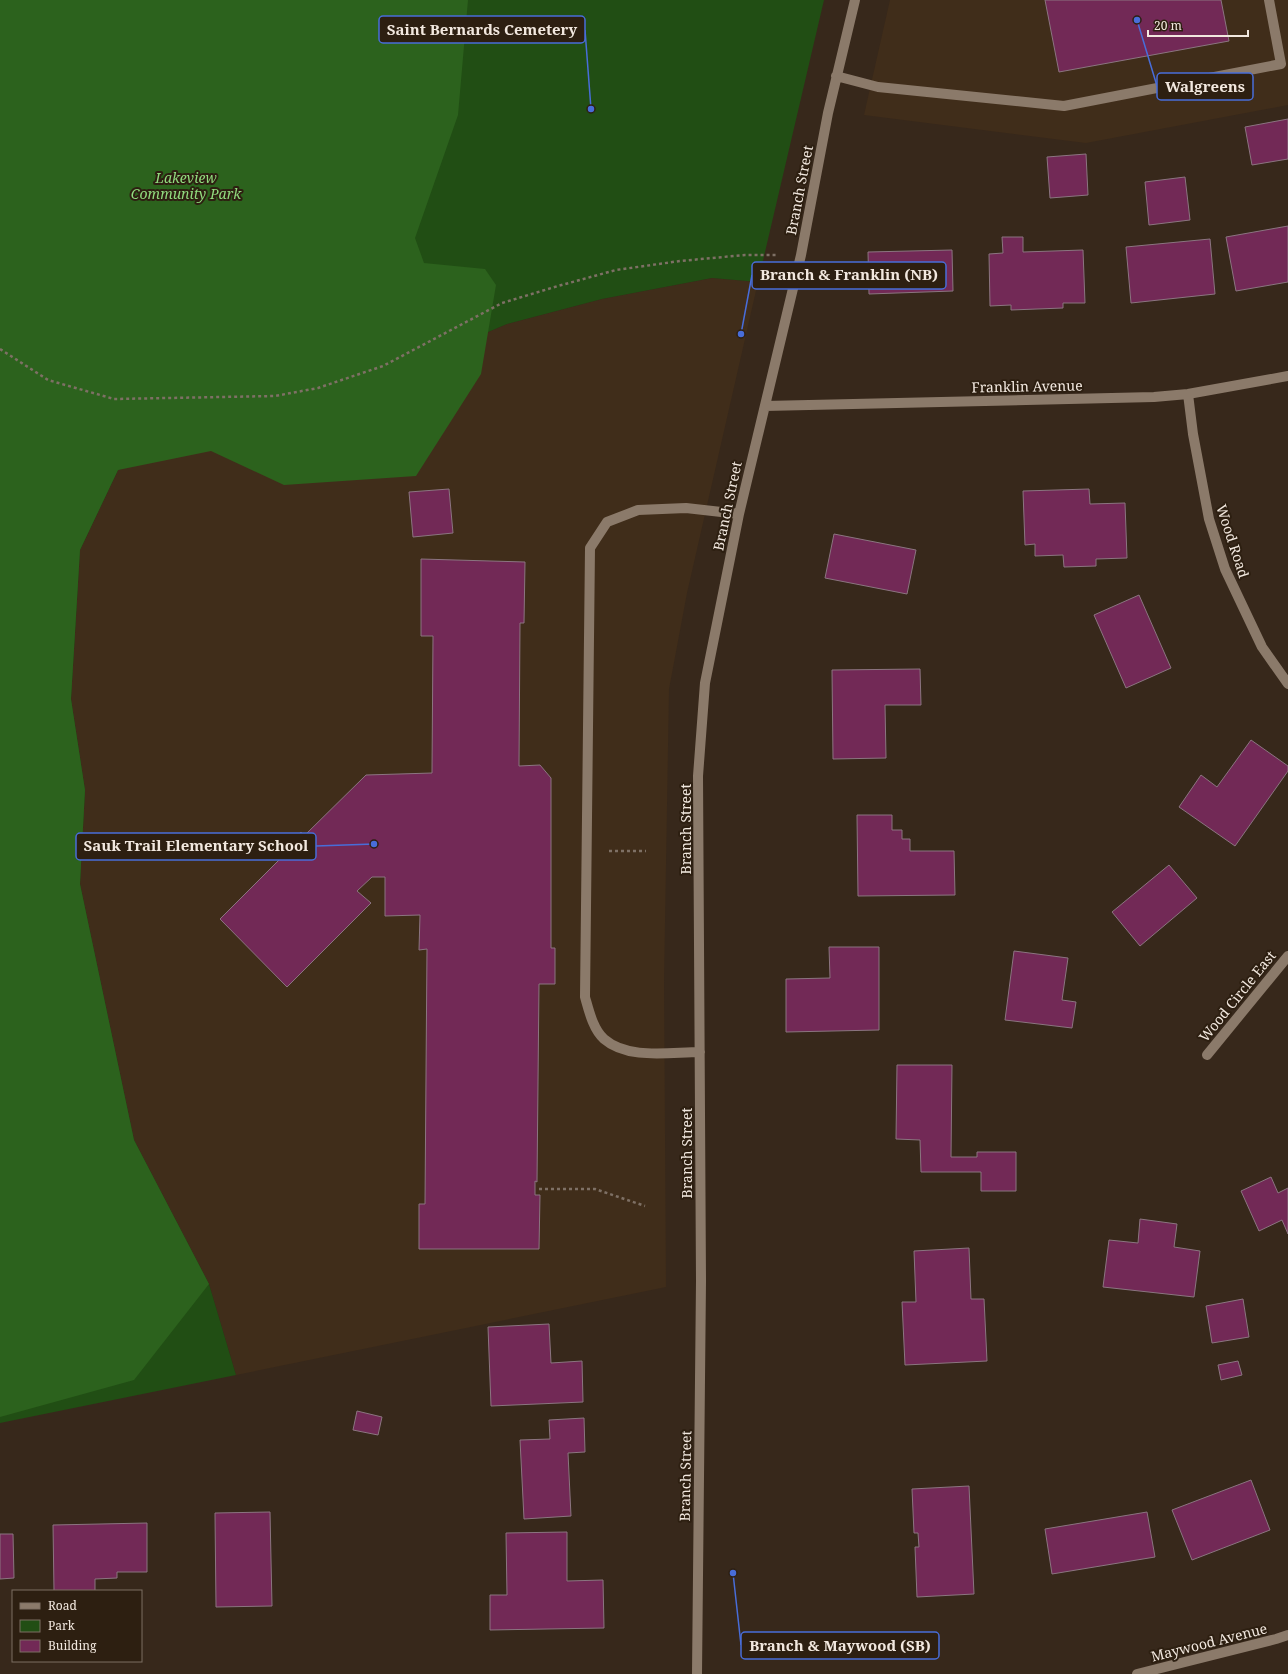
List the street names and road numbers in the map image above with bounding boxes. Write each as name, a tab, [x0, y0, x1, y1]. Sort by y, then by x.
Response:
street label: Branch Street	[781, 144, 817, 236]
street label: Franklin Avenue	[971, 376, 1083, 396]
street label: Branch Street	[708, 460, 746, 552]
street label: Wood Road	[1212, 502, 1254, 580]
street label: Branch Street	[676, 784, 695, 874]
street label: Wood Circle East	[1194, 946, 1280, 1046]
street label: Branch Street	[677, 1108, 696, 1198]
street label: Branch Street	[675, 1430, 695, 1522]
street label: Maywood Avenue	[1149, 1618, 1269, 1666]

